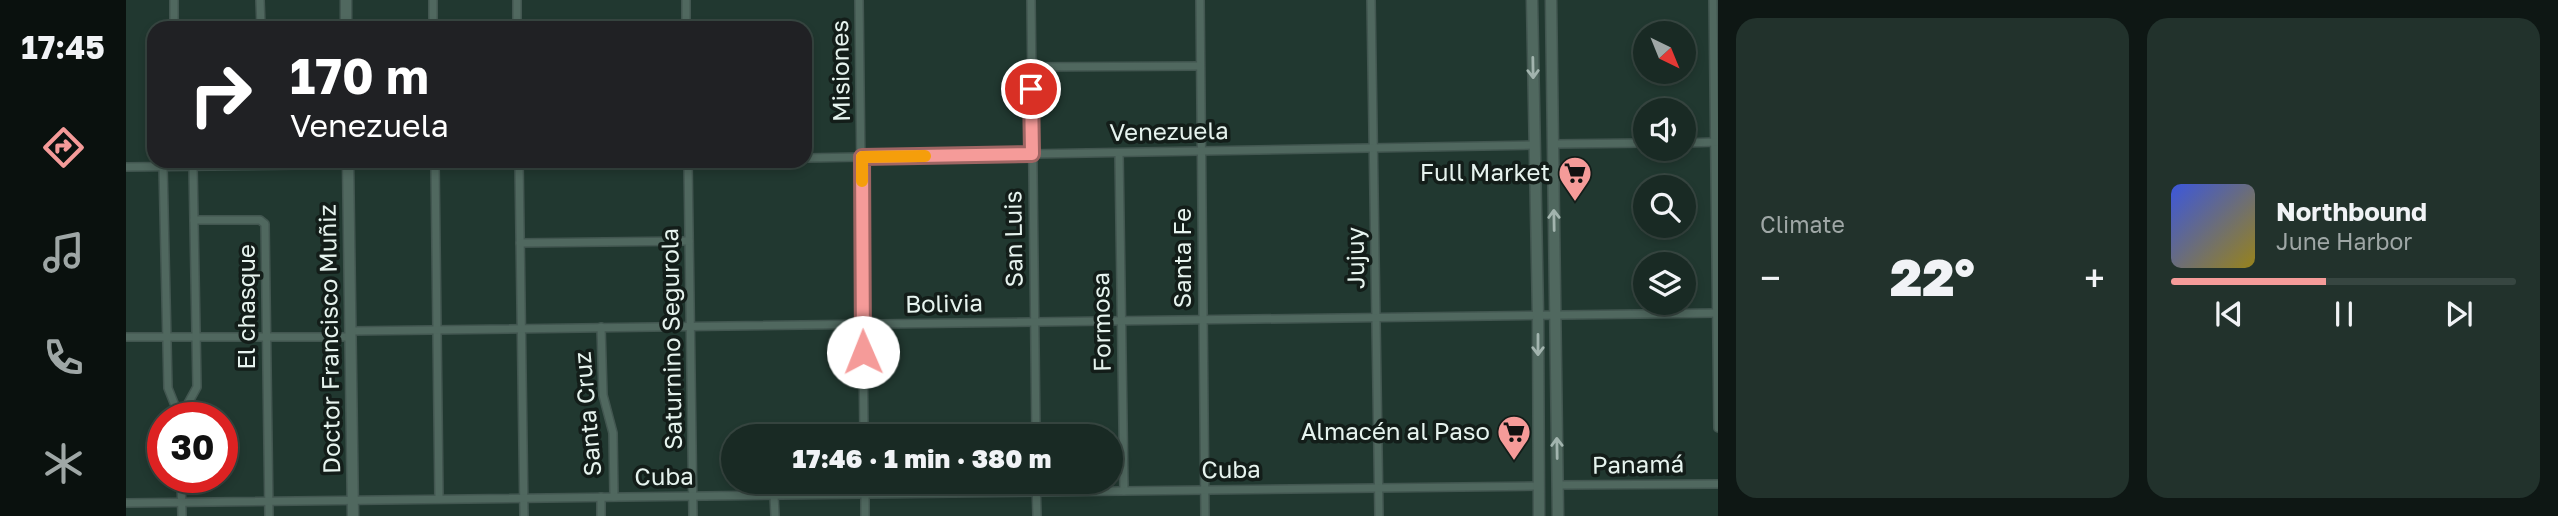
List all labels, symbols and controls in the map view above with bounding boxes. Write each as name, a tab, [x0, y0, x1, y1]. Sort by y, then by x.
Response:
street label: Misiones	[824, 20, 855, 122]
north arrow	[1633, 21, 1696, 84]
map controls	[1633, 21, 1696, 315]
text: 17:45	[21, 28, 105, 66]
text: 170 m	[290, 46, 429, 105]
icon: right	[175, 49, 266, 140]
one-way arrow	[1526, 56, 1540, 79]
pin	[1001, 59, 1061, 119]
icon: arrive	[1012, 70, 1050, 108]
button: sound	[1633, 98, 1696, 161]
text: Venezuela	[290, 106, 449, 144]
street label: Venezuela	[1109, 115, 1229, 146]
icon: directions	[39, 123, 88, 172]
supermarket icon: Full Market	[1556, 154, 1594, 203]
place label: Full Market	[1420, 157, 1550, 186]
button: search	[1633, 175, 1696, 238]
street label: San Luis	[997, 190, 1028, 288]
text: Northbound	[2276, 196, 2427, 227]
street label: Doctor Francisco Muñiz	[312, 204, 345, 474]
street label: Santa Fe	[1167, 208, 1196, 308]
one-way arrow	[1547, 209, 1561, 232]
text: Climate	[1760, 210, 1845, 238]
street label: Jujuy	[1339, 227, 1370, 289]
text: June Harbor	[2276, 227, 2412, 255]
icon: music	[39, 228, 88, 277]
street label: Saturnino Segurola	[654, 228, 687, 450]
street label: El chasque	[231, 244, 260, 370]
text: 22°	[1890, 245, 1975, 307]
button: layers	[1633, 252, 1696, 315]
text: −	[1760, 255, 1781, 300]
text: +	[2084, 255, 2105, 300]
street label: Formosa	[1085, 272, 1116, 372]
street label: Bolivia	[905, 287, 983, 318]
icon: previous	[2210, 295, 2248, 333]
icon: pause	[2325, 295, 2363, 333]
icon: next	[2440, 295, 2478, 333]
position arrow	[826, 315, 900, 389]
icon: phone	[39, 333, 88, 382]
one-way arrow	[1531, 333, 1545, 356]
street label: Santa Cruz	[567, 351, 606, 478]
speed limit sign: 30	[147, 402, 238, 493]
supermarket icon: Almacén al Paso	[1495, 413, 1533, 462]
place label: Almacén al Paso	[1301, 416, 1490, 445]
one-way arrow	[1550, 437, 1564, 460]
icon: climate	[39, 439, 88, 488]
text: 17:46 · 1 min · 380 m	[793, 443, 1051, 474]
street label: Panamá	[1592, 448, 1684, 479]
street label: Cuba	[1201, 453, 1261, 484]
street label: Cuba	[634, 460, 694, 491]

